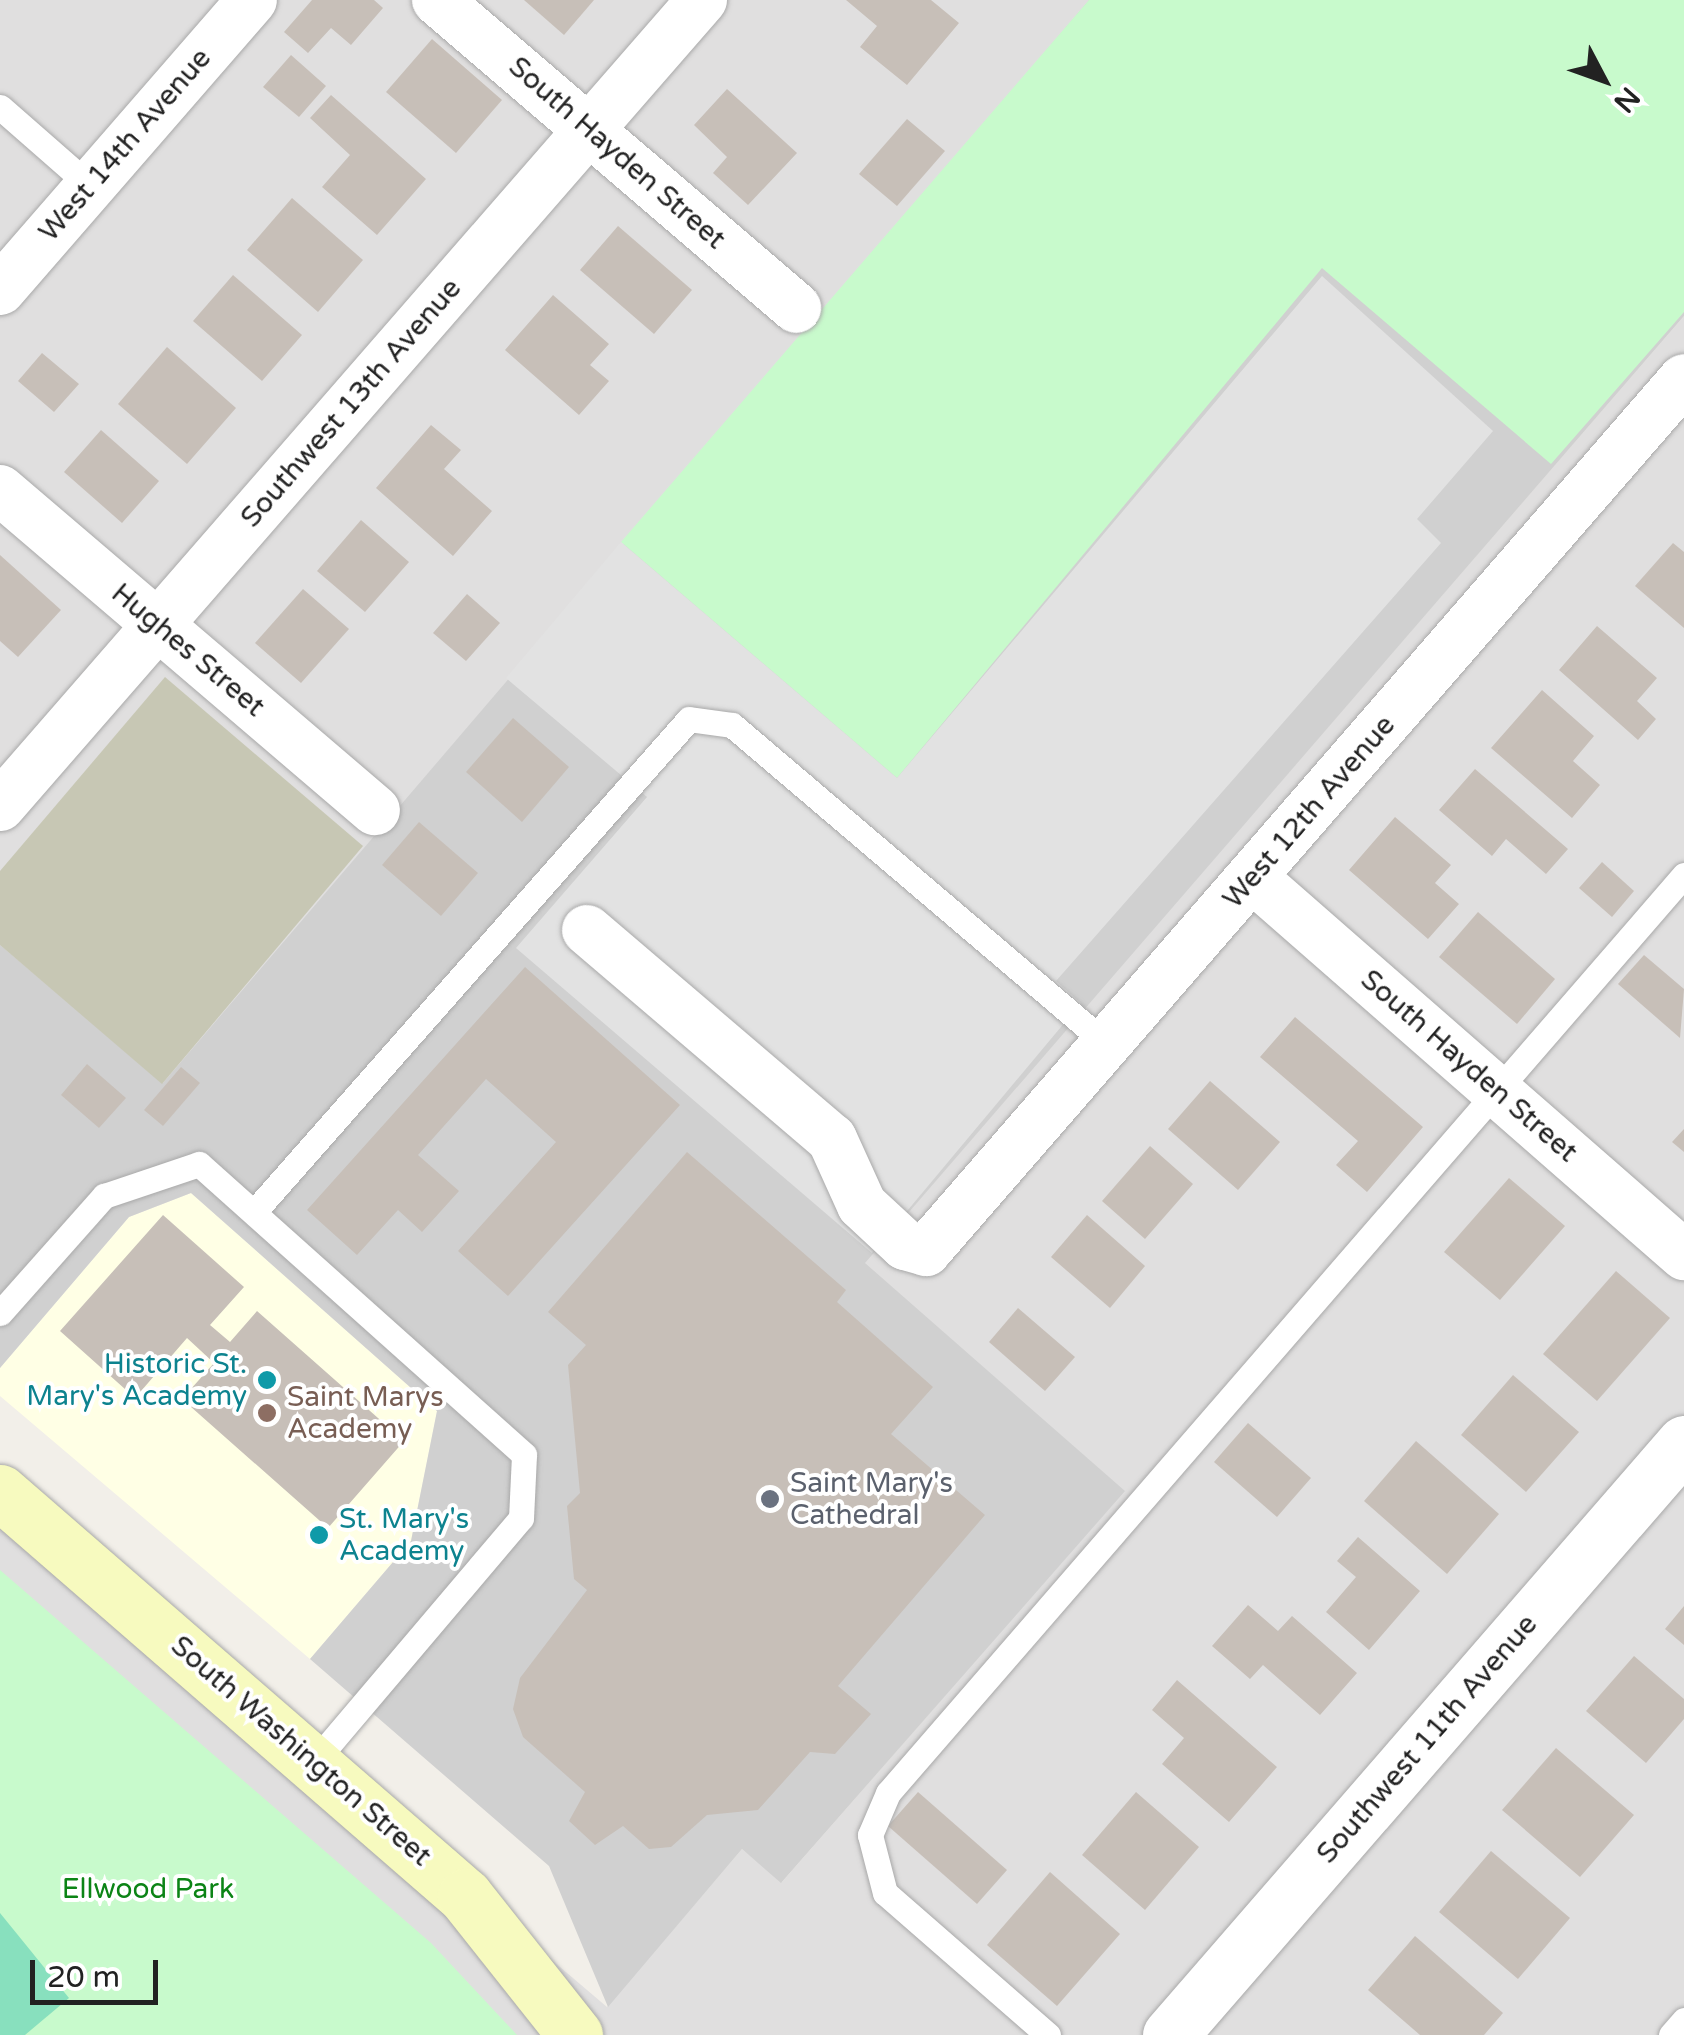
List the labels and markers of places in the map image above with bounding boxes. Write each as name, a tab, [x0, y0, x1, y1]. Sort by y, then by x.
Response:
place label: Historic St. Mary's Academy	[26, 1347, 247, 1413]
marker: Historic St. Mary's Academy	[256, 1369, 278, 1391]
place label: Saint Marys Academy	[287, 1380, 444, 1446]
marker: Saint Marys Academy	[256, 1402, 278, 1424]
place label: Saint Mary's Cathedral	[790, 1466, 953, 1532]
marker: Saint Mary's Cathedral	[759, 1488, 781, 1510]
place label: St. Mary's Academy	[339, 1502, 469, 1568]
marker: St. Mary's Academy	[308, 1524, 330, 1546]

